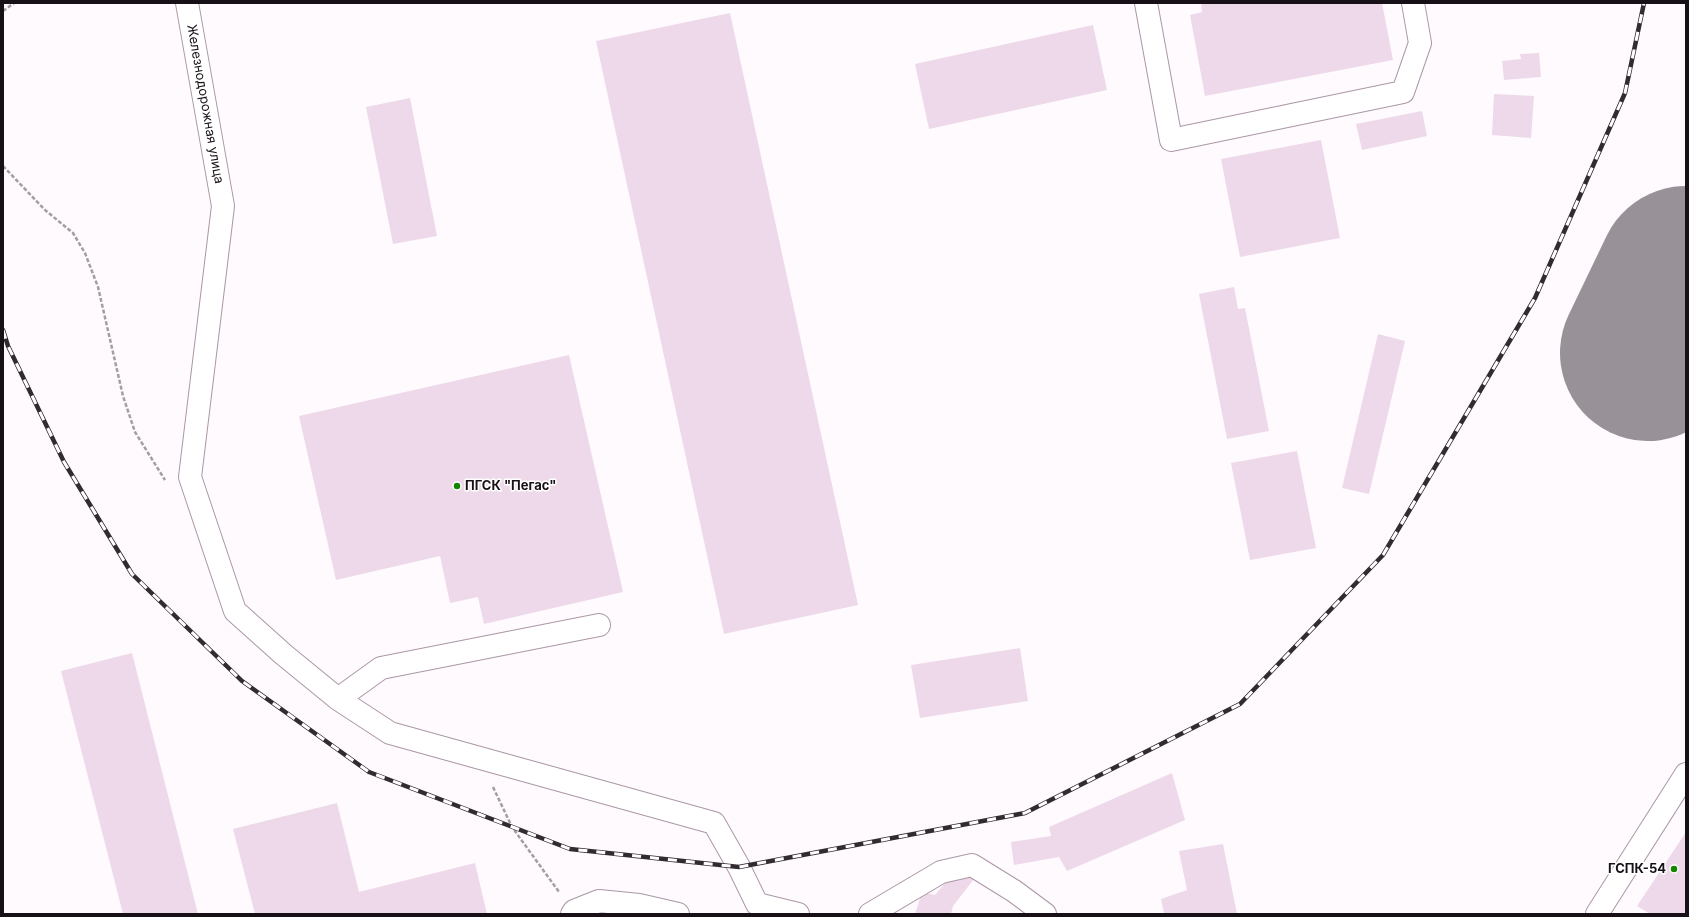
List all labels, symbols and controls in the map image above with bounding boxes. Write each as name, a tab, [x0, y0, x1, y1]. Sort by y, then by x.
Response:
street label: Железнодорожная улица	[183, 23, 227, 185]
place label: ПГСК "Пегас"	[465, 478, 556, 494]
marker: ПГСК "Пегас"	[452, 481, 462, 491]
place label: ГСПК-54	[1608, 861, 1666, 877]
marker: ГСПК-54	[1669, 864, 1679, 874]

